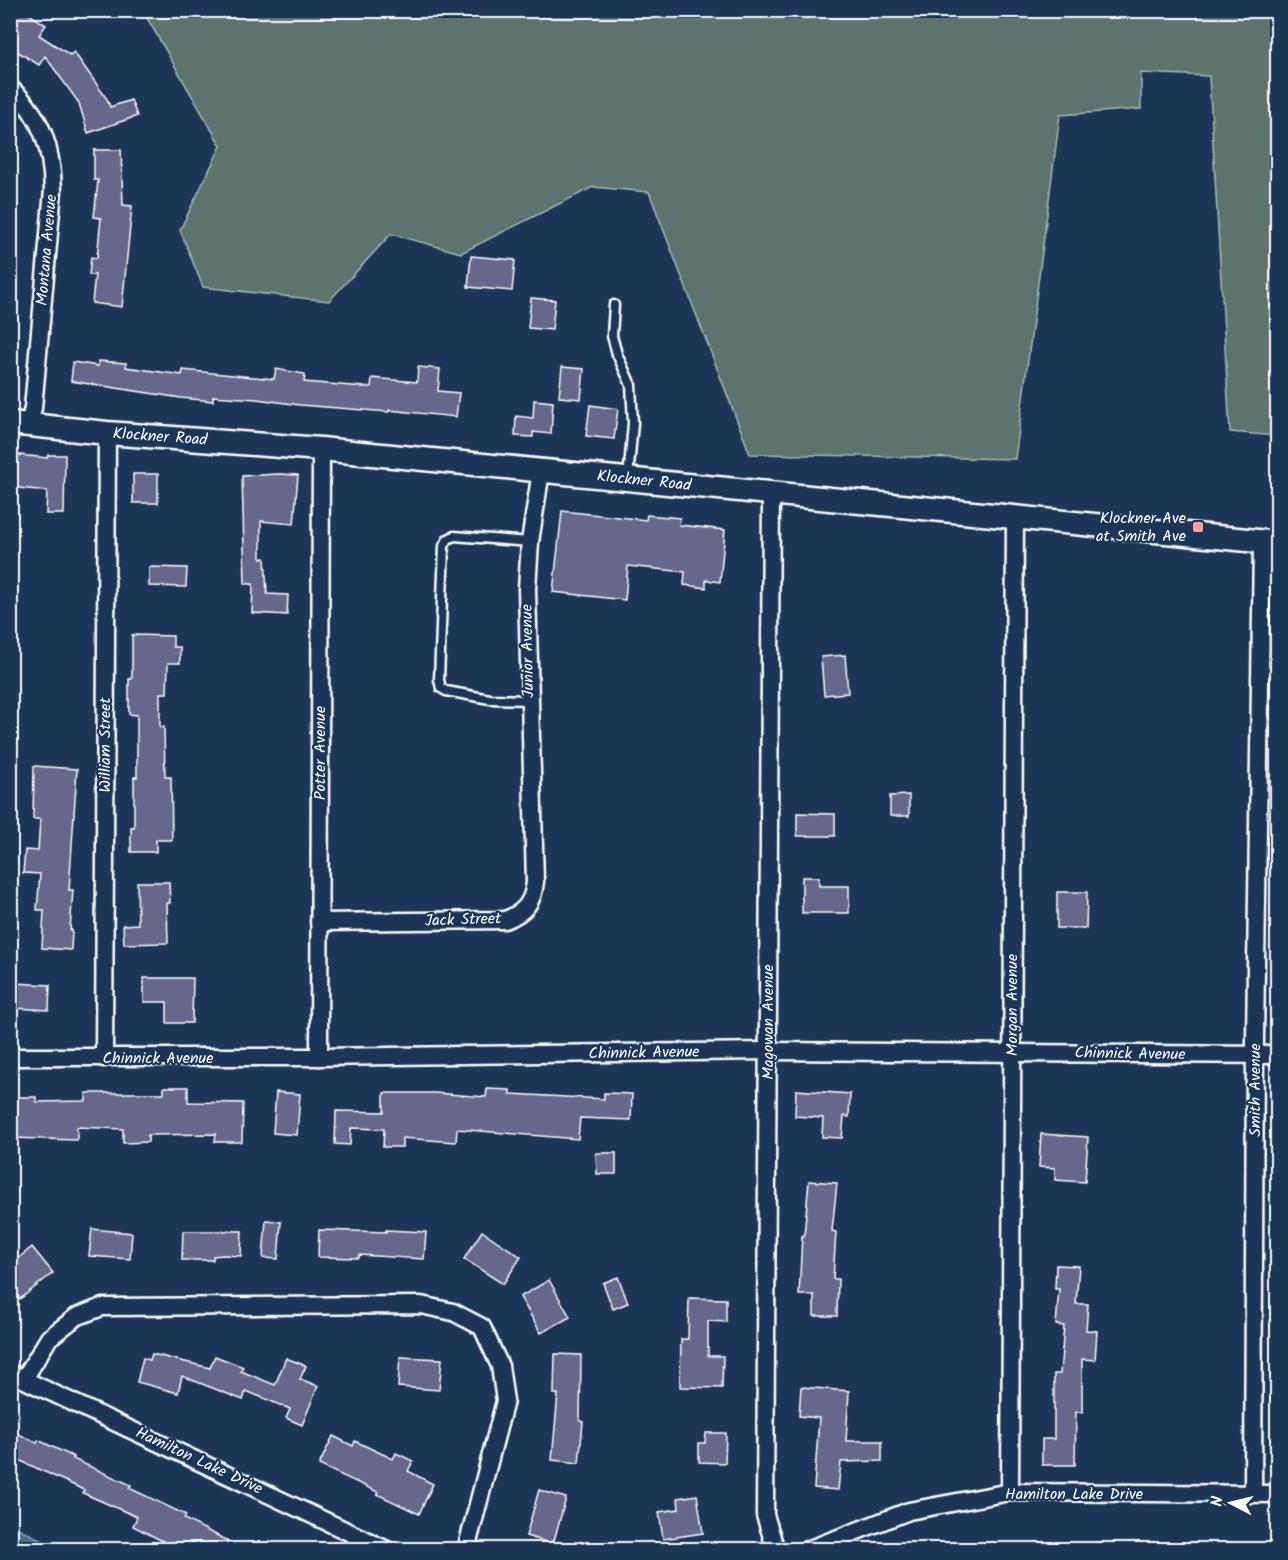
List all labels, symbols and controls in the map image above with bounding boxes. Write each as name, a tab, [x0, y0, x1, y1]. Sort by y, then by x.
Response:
street label: Montana Avenue	[30, 193, 64, 307]
street label: Klockner Road	[112, 421, 209, 453]
street label: Klockner Road	[596, 464, 693, 498]
place label: Klockner Ave at Smith Ave	[1096, 506, 1186, 549]
marker: Klockner Ave at Smith Ave	[1191, 520, 1205, 534]
street label: Junior Avenue	[515, 604, 541, 698]
street label: William Street	[93, 697, 118, 793]
street label: Potter Avenue	[308, 706, 333, 800]
street label: Jack Street	[424, 906, 503, 934]
street label: Morgan Avenue	[1000, 954, 1025, 1056]
street label: Magowan Avenue	[756, 964, 781, 1080]
street label: Chinnick Avenue	[588, 1040, 700, 1066]
street label: Chinnick Avenue	[1074, 1041, 1186, 1067]
street label: Smith Avenue	[1243, 1043, 1268, 1137]
street label: Chinnick Avenue	[103, 1046, 213, 1071]
street label: Hamilton Lake Drive	[131, 1421, 267, 1501]
north arrow	[1201, 1473, 1261, 1533]
street label: Hamilton Lake Drive	[1005, 1482, 1143, 1507]
text: N	[1205, 1495, 1231, 1508]

